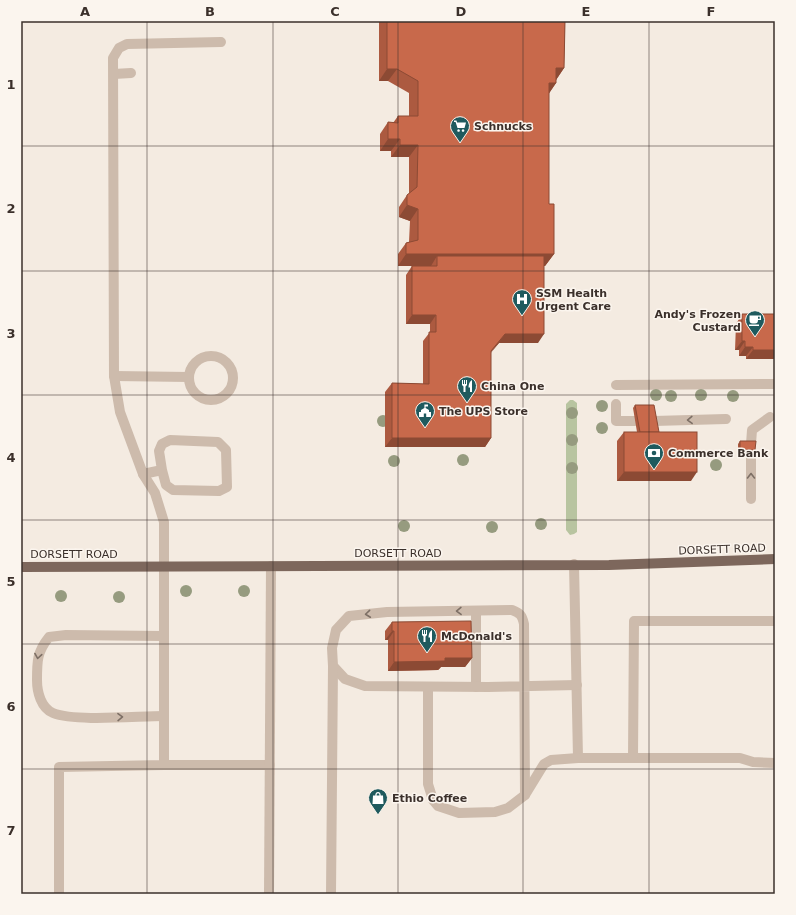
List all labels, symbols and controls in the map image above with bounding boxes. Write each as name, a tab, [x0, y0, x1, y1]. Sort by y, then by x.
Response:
text: A	[80, 4, 90, 19]
text: B	[205, 4, 215, 19]
text: C	[330, 4, 340, 19]
text: D	[456, 4, 467, 19]
text: E	[582, 4, 590, 19]
text: F	[707, 4, 715, 19]
text: 1	[6, 77, 16, 92]
supermarket icon: Schnucks	[449, 115, 471, 143]
place label: Schnucks	[474, 120, 533, 133]
text: 2	[6, 201, 16, 216]
place label: SSM Health Urgent Care	[536, 287, 611, 313]
hospital icon: SSM Health Urgent Care	[511, 288, 533, 316]
place label: Andy's Frozen Custard	[654, 308, 741, 334]
cafe icon: Andy's Frozen Custard	[744, 309, 766, 337]
text: 3	[6, 326, 16, 341]
restaurant icon: China One	[456, 375, 478, 403]
place label: China One	[481, 380, 544, 393]
public building icon: The UPS Store	[414, 400, 436, 428]
place label: The UPS Store	[439, 405, 528, 418]
one-way arrow	[687, 416, 693, 424]
bank icon: Commerce Bank	[643, 442, 665, 470]
place label: Commerce Bank	[668, 447, 769, 460]
text: 4	[6, 450, 16, 465]
one-way arrow	[747, 473, 755, 479]
street label: DORSETT ROAD	[678, 541, 766, 558]
street label: DORSETT ROAD	[354, 547, 442, 560]
street label: DORSETT ROAD	[30, 548, 118, 561]
text: 5	[6, 574, 16, 589]
one-way arrow	[456, 607, 462, 615]
one-way arrow	[365, 609, 371, 618]
restaurant icon: McDonald's	[416, 625, 438, 653]
place label: McDonald's	[441, 630, 512, 643]
one-way arrow	[35, 653, 43, 659]
text: 6	[6, 699, 16, 714]
one-way arrow	[117, 713, 123, 721]
shop icon: Ethio Coffee	[367, 787, 389, 815]
place label: Ethio Coffee	[392, 792, 467, 805]
text: 7	[6, 823, 16, 838]

